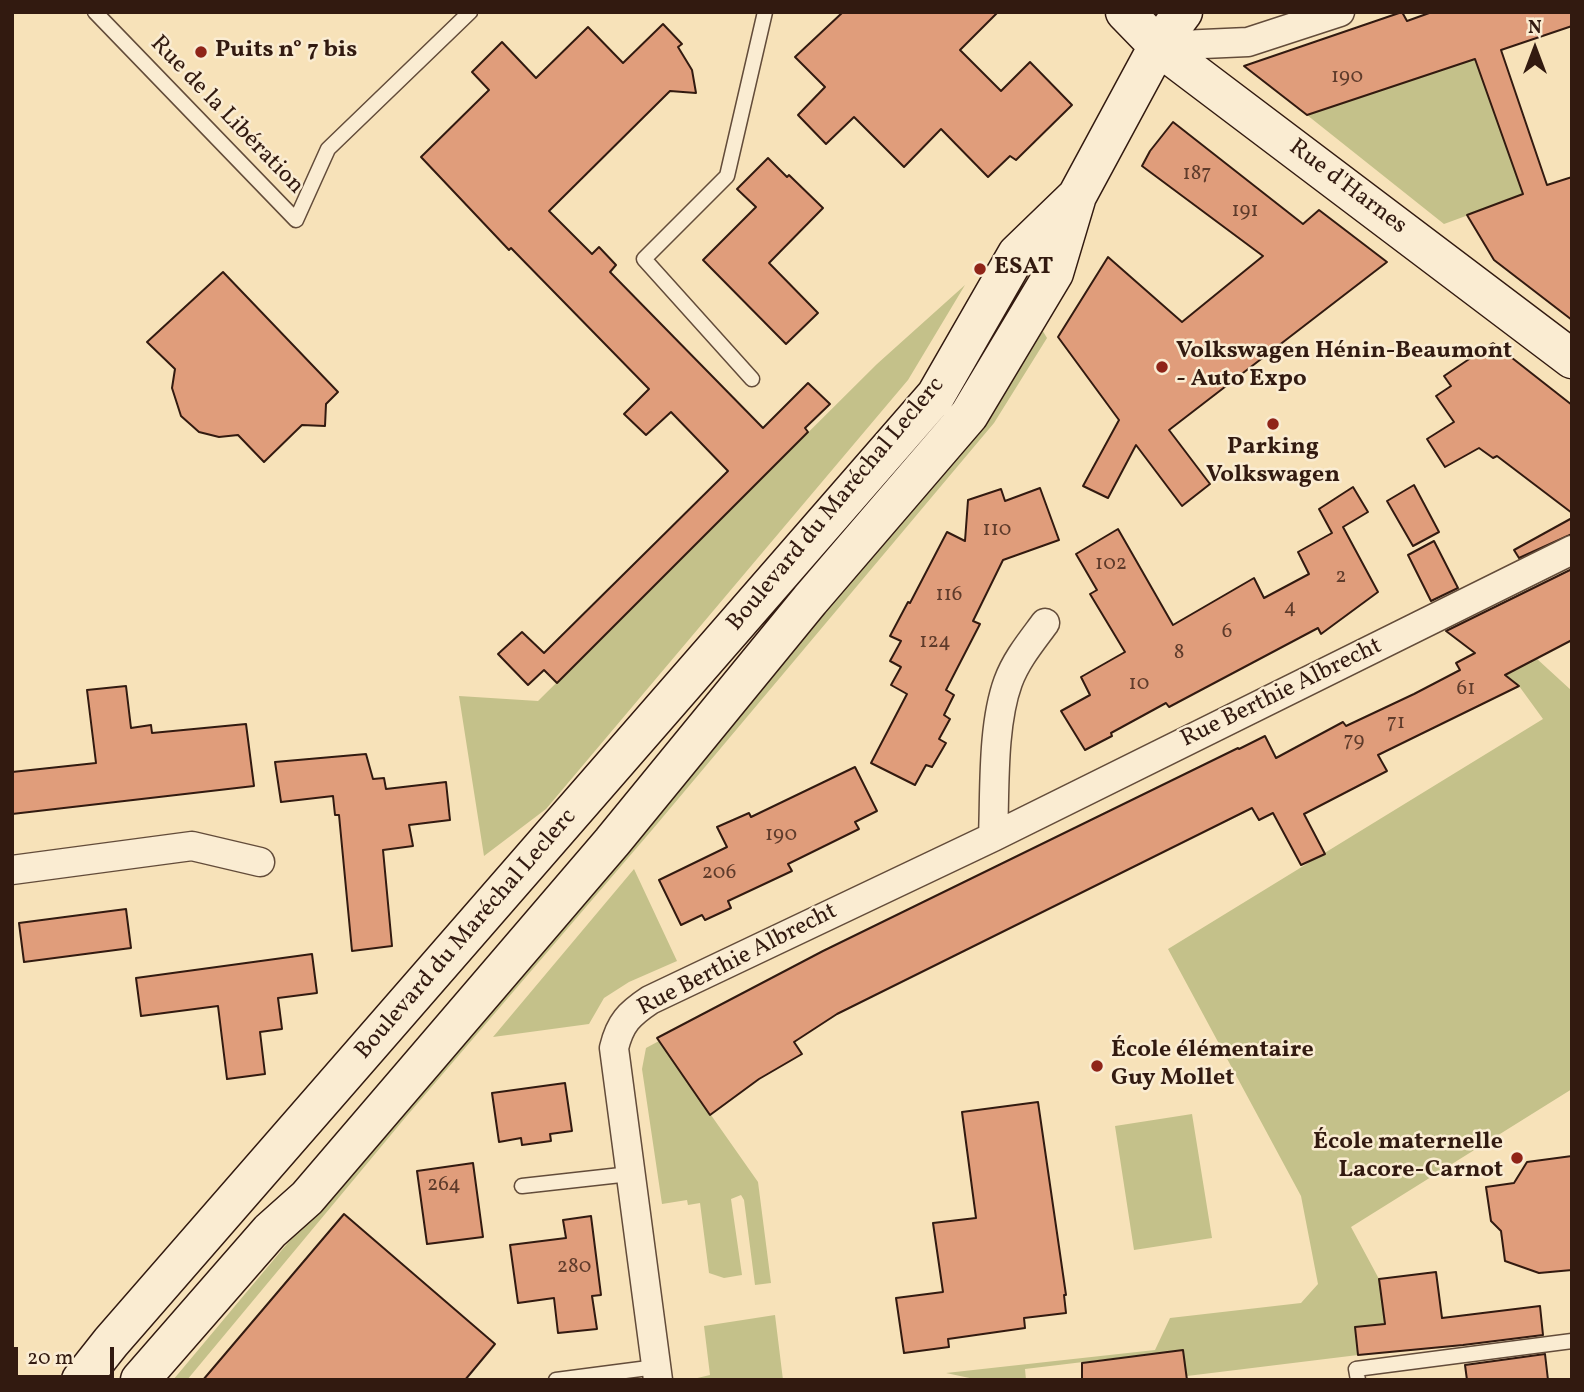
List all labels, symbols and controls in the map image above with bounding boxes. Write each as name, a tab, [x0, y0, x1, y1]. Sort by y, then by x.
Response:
north arrow	[1500, 14, 1570, 84]
text: N	[1528, 15, 1542, 41]
street label: Rue de la Libération	[143, 31, 309, 201]
place label: Puits n° 7 bis	[215, 38, 357, 66]
marker: Puits n° 7 bis	[193, 44, 209, 60]
house number: 190	[1331, 65, 1363, 91]
street label: Rue d'Harnes	[1282, 134, 1412, 242]
house number: 187	[1182, 162, 1212, 188]
house number: 191	[1231, 199, 1259, 225]
place label: ESAT	[994, 255, 1053, 283]
marker: ESAT	[972, 261, 988, 277]
place label: Volkswagen Hénin-Beaumont - Auto Expo	[1176, 339, 1512, 395]
marker: Volkswagen Hénin-Beaumont - Auto Expo	[1154, 359, 1170, 375]
street label: Boulevard du Maréchal Leclerc	[722, 372, 952, 638]
marker: Parking Volkswagen	[1265, 416, 1281, 432]
place label: Parking Volkswagen	[1206, 435, 1340, 491]
house number: 110	[983, 518, 1011, 544]
house number: 102	[1095, 552, 1127, 578]
house number: 2	[1335, 565, 1347, 591]
house number: 116	[936, 583, 962, 609]
house number: 4	[1284, 596, 1296, 622]
house number: 6	[1222, 620, 1232, 646]
house number: 124	[919, 630, 951, 656]
street label: Rue Berthie Albrecht	[1177, 633, 1387, 755]
house number: 8	[1174, 641, 1184, 667]
house number: 10	[1129, 672, 1149, 698]
house number: 61	[1457, 677, 1475, 703]
house number: 71	[1387, 711, 1405, 737]
house number: 79	[1344, 729, 1364, 755]
street label: Boulevard du Maréchal Leclerc	[350, 804, 584, 1066]
house number: 190	[765, 823, 797, 849]
house number: 206	[702, 861, 736, 887]
street label: Rue Berthie Albrecht	[633, 898, 843, 1024]
place label: École élémentaire Guy Mollet	[1111, 1038, 1314, 1094]
marker: École élémentaire Guy Mollet	[1089, 1058, 1105, 1074]
place label: École maternelle Lacore-Carnot	[1313, 1130, 1503, 1186]
marker: École maternelle Lacore-Carnot	[1509, 1150, 1525, 1166]
house number: 264	[427, 1173, 461, 1199]
house number: 280	[557, 1255, 591, 1281]
scale bar	[18, 1332, 117, 1376]
text: 20 m	[27, 1344, 73, 1373]

